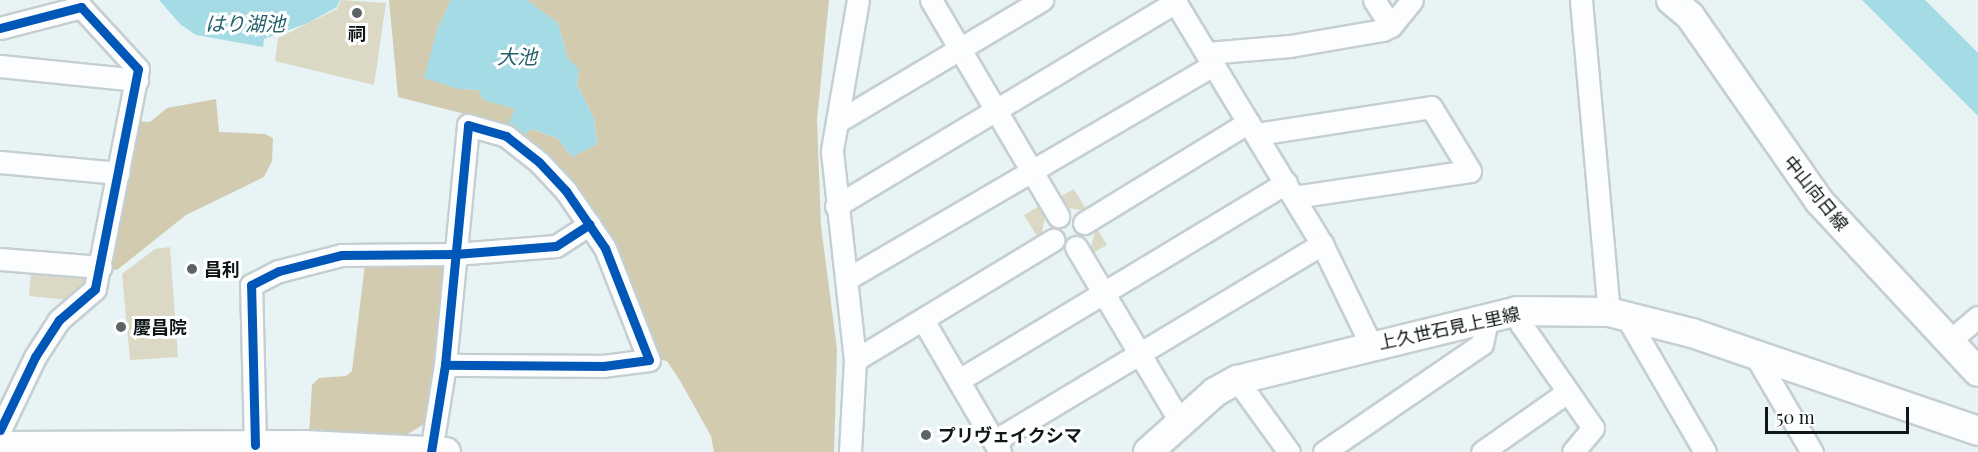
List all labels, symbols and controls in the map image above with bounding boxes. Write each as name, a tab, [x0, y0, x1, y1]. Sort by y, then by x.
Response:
marker: 祠	[350, 6, 364, 20]
water label: はり湖池	[205, 10, 285, 34]
place label: 祠	[348, 22, 366, 44]
water label: 大池	[497, 43, 537, 67]
street label: 中山向日線	[1779, 151, 1853, 235]
place label: 昌利	[204, 258, 240, 280]
marker: 昌利	[185, 262, 199, 276]
street label: 上久世石見上里線	[1376, 302, 1522, 354]
place label: 慶昌院	[133, 316, 187, 338]
marker: 慶昌院	[114, 320, 128, 334]
scale bar	[1768, 395, 1912, 433]
text: 50 m	[1776, 405, 1815, 429]
place label: プリヴェイクシマ	[938, 424, 1082, 446]
marker: プリヴェイクシマ	[919, 428, 933, 442]

